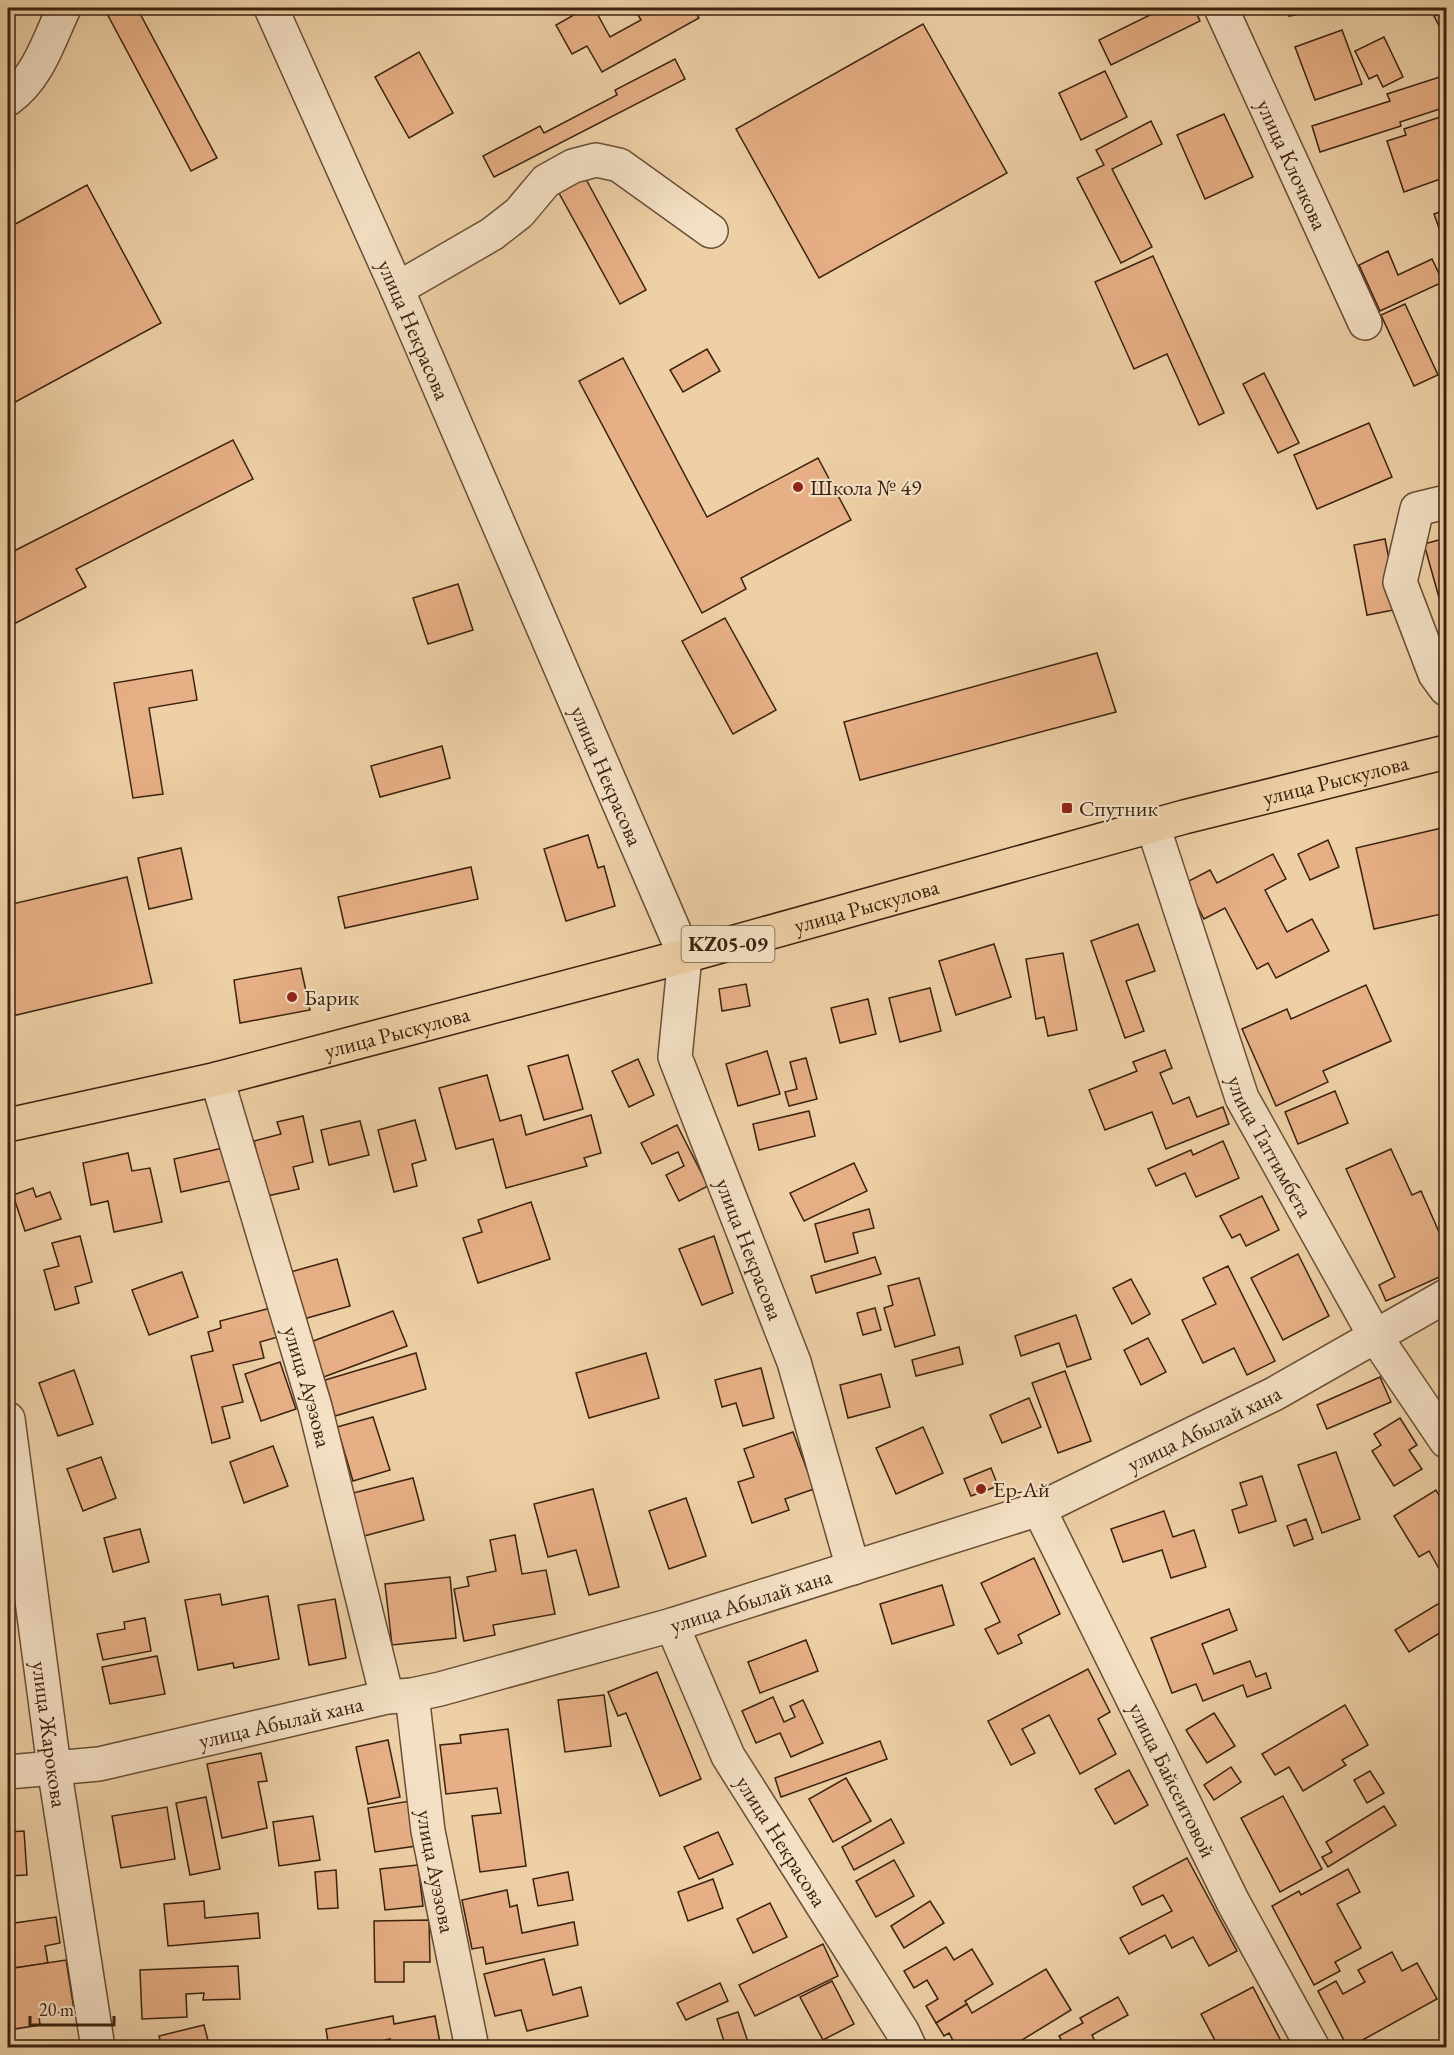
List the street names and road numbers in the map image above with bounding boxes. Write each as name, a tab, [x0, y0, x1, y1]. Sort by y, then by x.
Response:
street label: улица Клочкова	[1250, 95, 1335, 235]
street label: улица Некрасова	[371, 255, 457, 404]
street label: улица Некрасова	[564, 701, 650, 851]
street label: улица Рыскулова	[1260, 748, 1412, 812]
street label: улица Рыскулова	[791, 872, 942, 940]
road number: KZ05-09	[682, 926, 774, 962]
street label: улица Рыскулова	[321, 999, 473, 1065]
street label: улица Таттимбета	[1221, 1072, 1320, 1223]
street label: улица Некрасова	[709, 1174, 790, 1324]
street label: улица Ауэзова	[277, 1323, 339, 1451]
street label: улица Абылай хана	[1122, 1379, 1287, 1479]
street label: улица Абылай хана	[666, 1561, 836, 1640]
street label: улица Жарокова	[25, 1659, 74, 1810]
street label: улица Абылай хана	[196, 1689, 366, 1755]
street label: улица Байсеитовой	[1122, 1698, 1223, 1863]
street label: улица Некрасова	[729, 1770, 834, 1913]
street label: улица Ауэзова	[411, 1808, 462, 1936]

